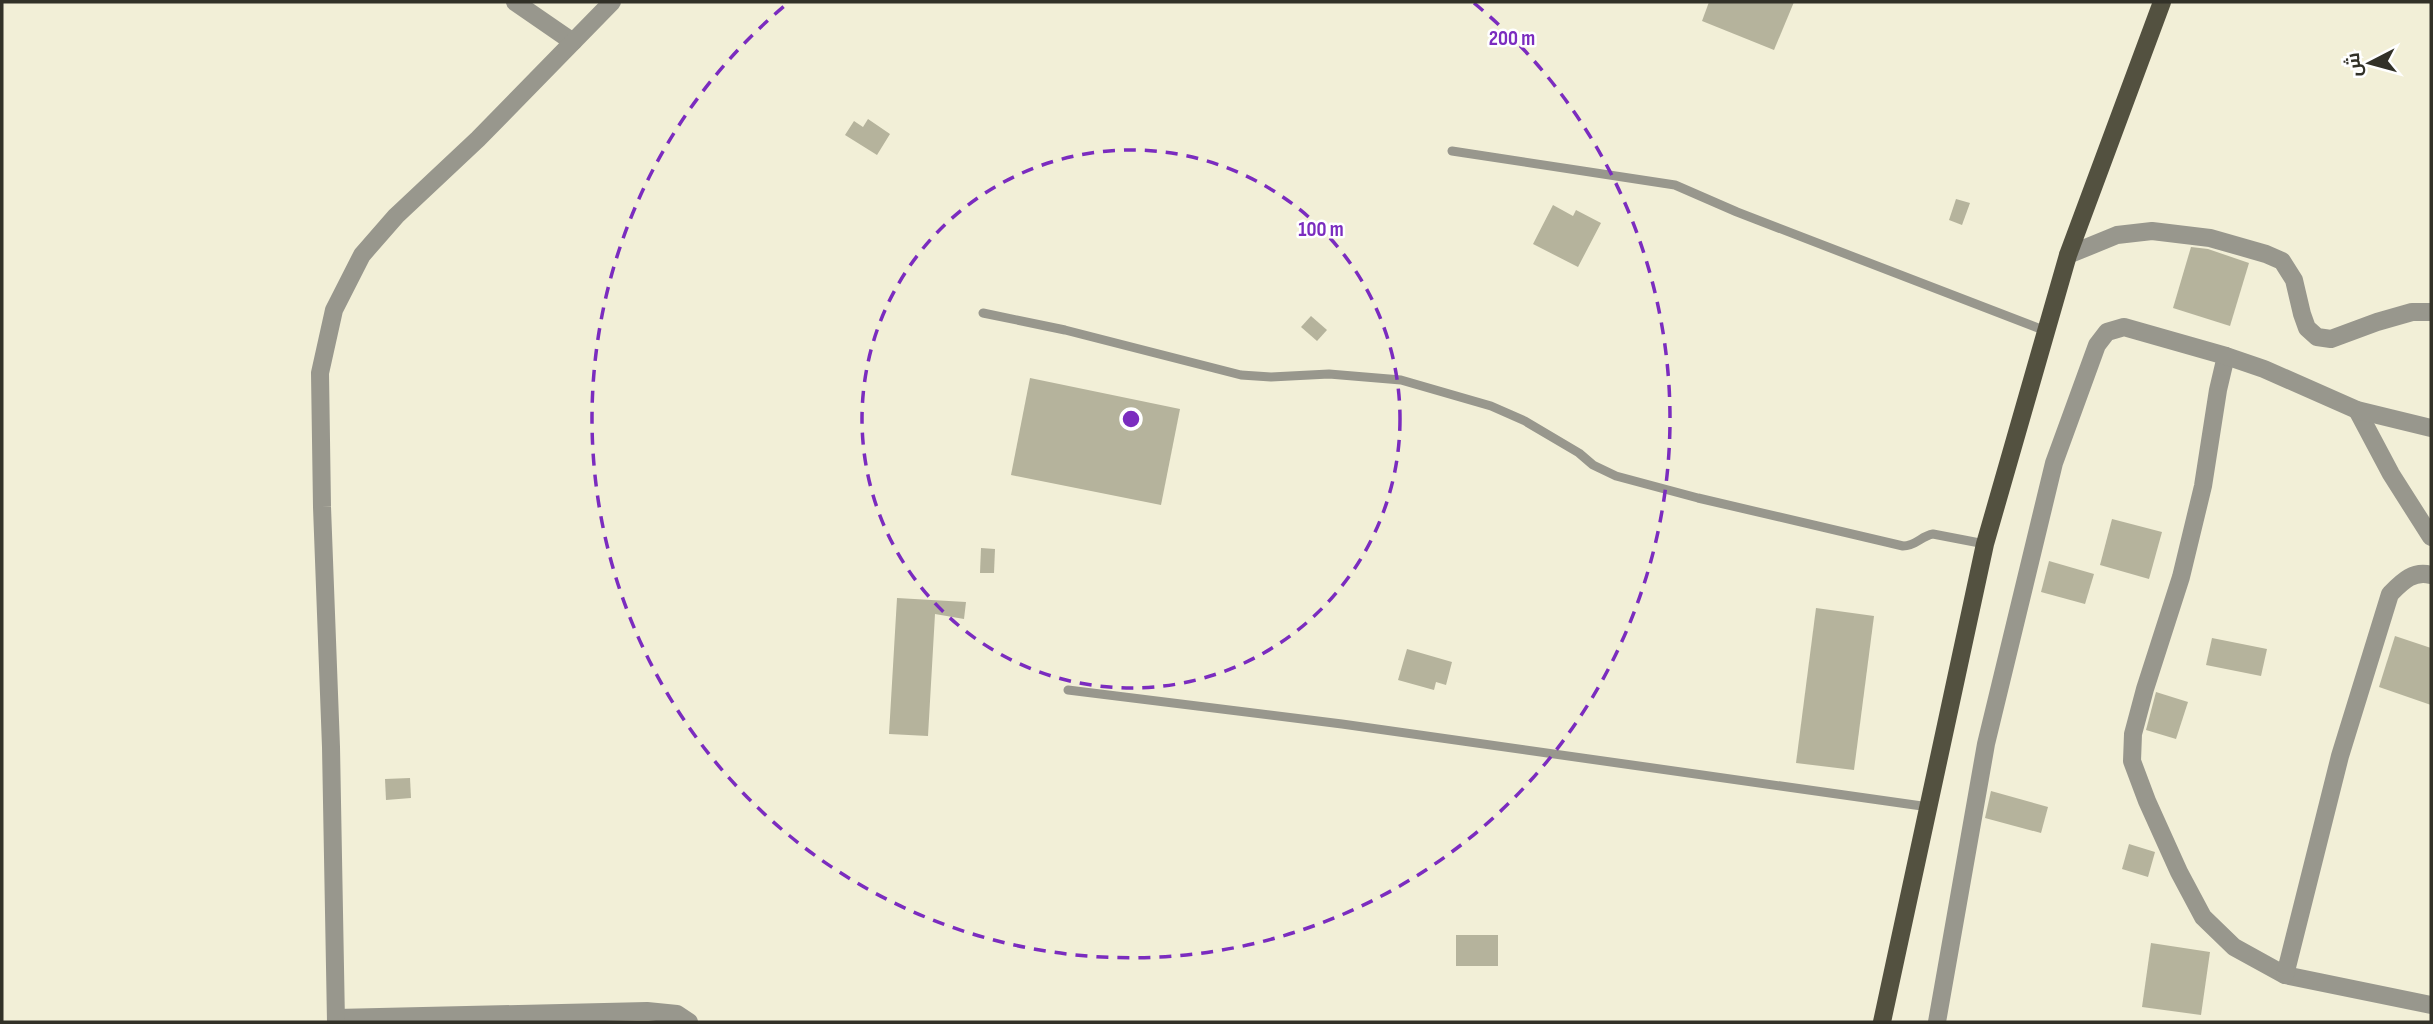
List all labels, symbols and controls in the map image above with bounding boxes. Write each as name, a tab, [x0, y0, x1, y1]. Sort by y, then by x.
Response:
text: 200 m	[1489, 26, 1535, 51]
north arrow	[2335, 28, 2405, 98]
text: ش	[2342, 51, 2367, 78]
text: 100 m	[1298, 217, 1344, 242]
centre of rings	[1119, 407, 1143, 431]

